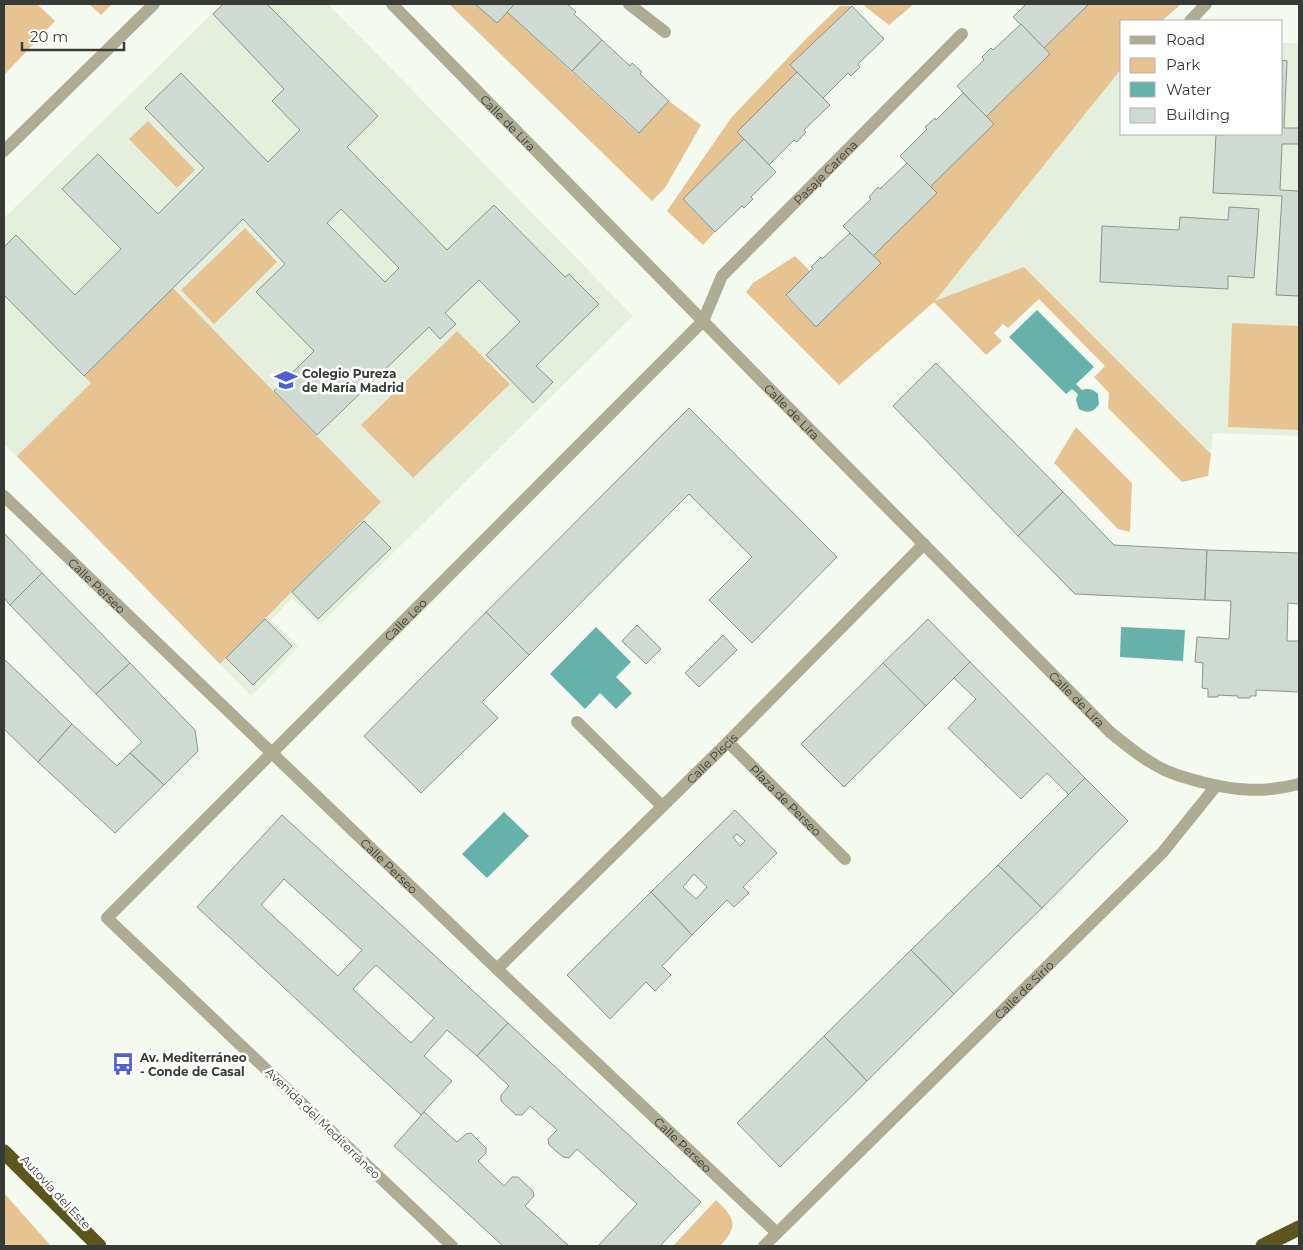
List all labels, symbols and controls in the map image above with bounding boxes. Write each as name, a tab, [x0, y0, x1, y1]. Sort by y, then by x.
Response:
scale bar	[22, 20, 125, 52]
legend	[1120, 20, 1283, 135]
text: 20 m	[30, 27, 68, 46]
text: Road	[1166, 30, 1205, 49]
text: Park	[1166, 55, 1200, 74]
text: Water	[1166, 80, 1212, 99]
street label: Calle de Lira	[477, 91, 539, 154]
text: Building	[1166, 105, 1230, 124]
street label: Pasaje Carena	[790, 137, 860, 207]
place label: Colegio Pureza de María Madrid	[302, 366, 404, 395]
school or university icon: Colegio Pureza de María Madrid	[273, 367, 299, 393]
street label: Calle de Lira	[761, 380, 823, 443]
street label: Calle Perseo	[65, 554, 129, 616]
street label: Calle Leo	[381, 595, 430, 644]
street label: Calle de Lira	[1046, 668, 1108, 730]
street label: Calle Piscis	[683, 729, 741, 786]
street label: Plaza de Perseo	[747, 761, 825, 839]
street label: Calle Perseo	[358, 835, 421, 897]
street label: Calle de Sirio	[991, 957, 1056, 1022]
place label: Av. Mediterráneo - Conde de Casal	[139, 1050, 247, 1079]
bus stop icon: Av. Mediterráneo - Conde de Casal	[110, 1051, 136, 1077]
street label: Avenida del Mediterráneo	[262, 1064, 384, 1182]
street label: Calle Perseo	[651, 1114, 715, 1175]
street label: Autovía del Este	[18, 1152, 94, 1232]

